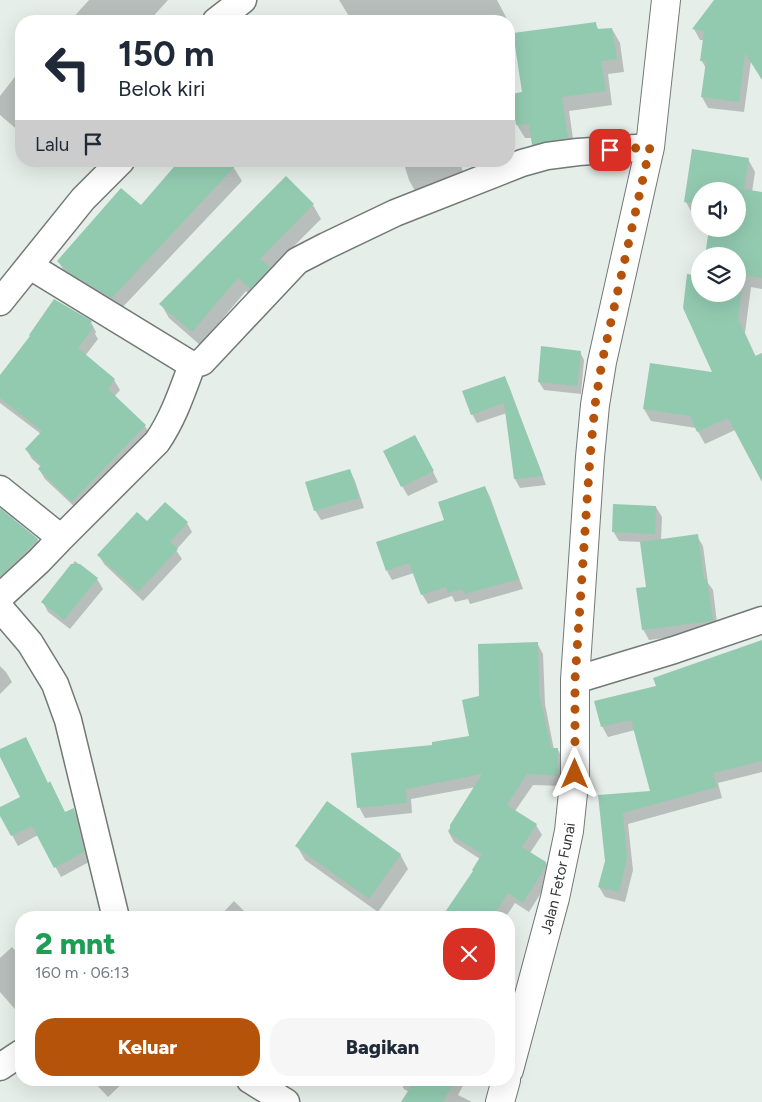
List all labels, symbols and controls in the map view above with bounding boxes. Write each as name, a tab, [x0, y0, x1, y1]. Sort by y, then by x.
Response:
text: 150 m	[118, 33, 215, 75]
icon: left	[35, 35, 100, 100]
text: Belok kiri	[118, 75, 205, 102]
pin	[589, 129, 631, 171]
icon: arrive	[79, 130, 107, 158]
text: Lalu	[35, 133, 69, 156]
icon: arrive	[596, 136, 624, 164]
map controls	[691, 182, 746, 302]
button: sound	[691, 182, 746, 237]
button: layers	[691, 247, 746, 302]
position arrow	[548, 747, 600, 799]
street label: Jalan Fetor Funai	[537, 822, 579, 936]
text: 2 mnt	[35, 925, 116, 962]
button: close	[443, 928, 495, 980]
text: 160 m · 06:13	[35, 963, 129, 982]
button: Keluar	[35, 1018, 260, 1076]
button: Bagikan	[270, 1018, 495, 1076]

